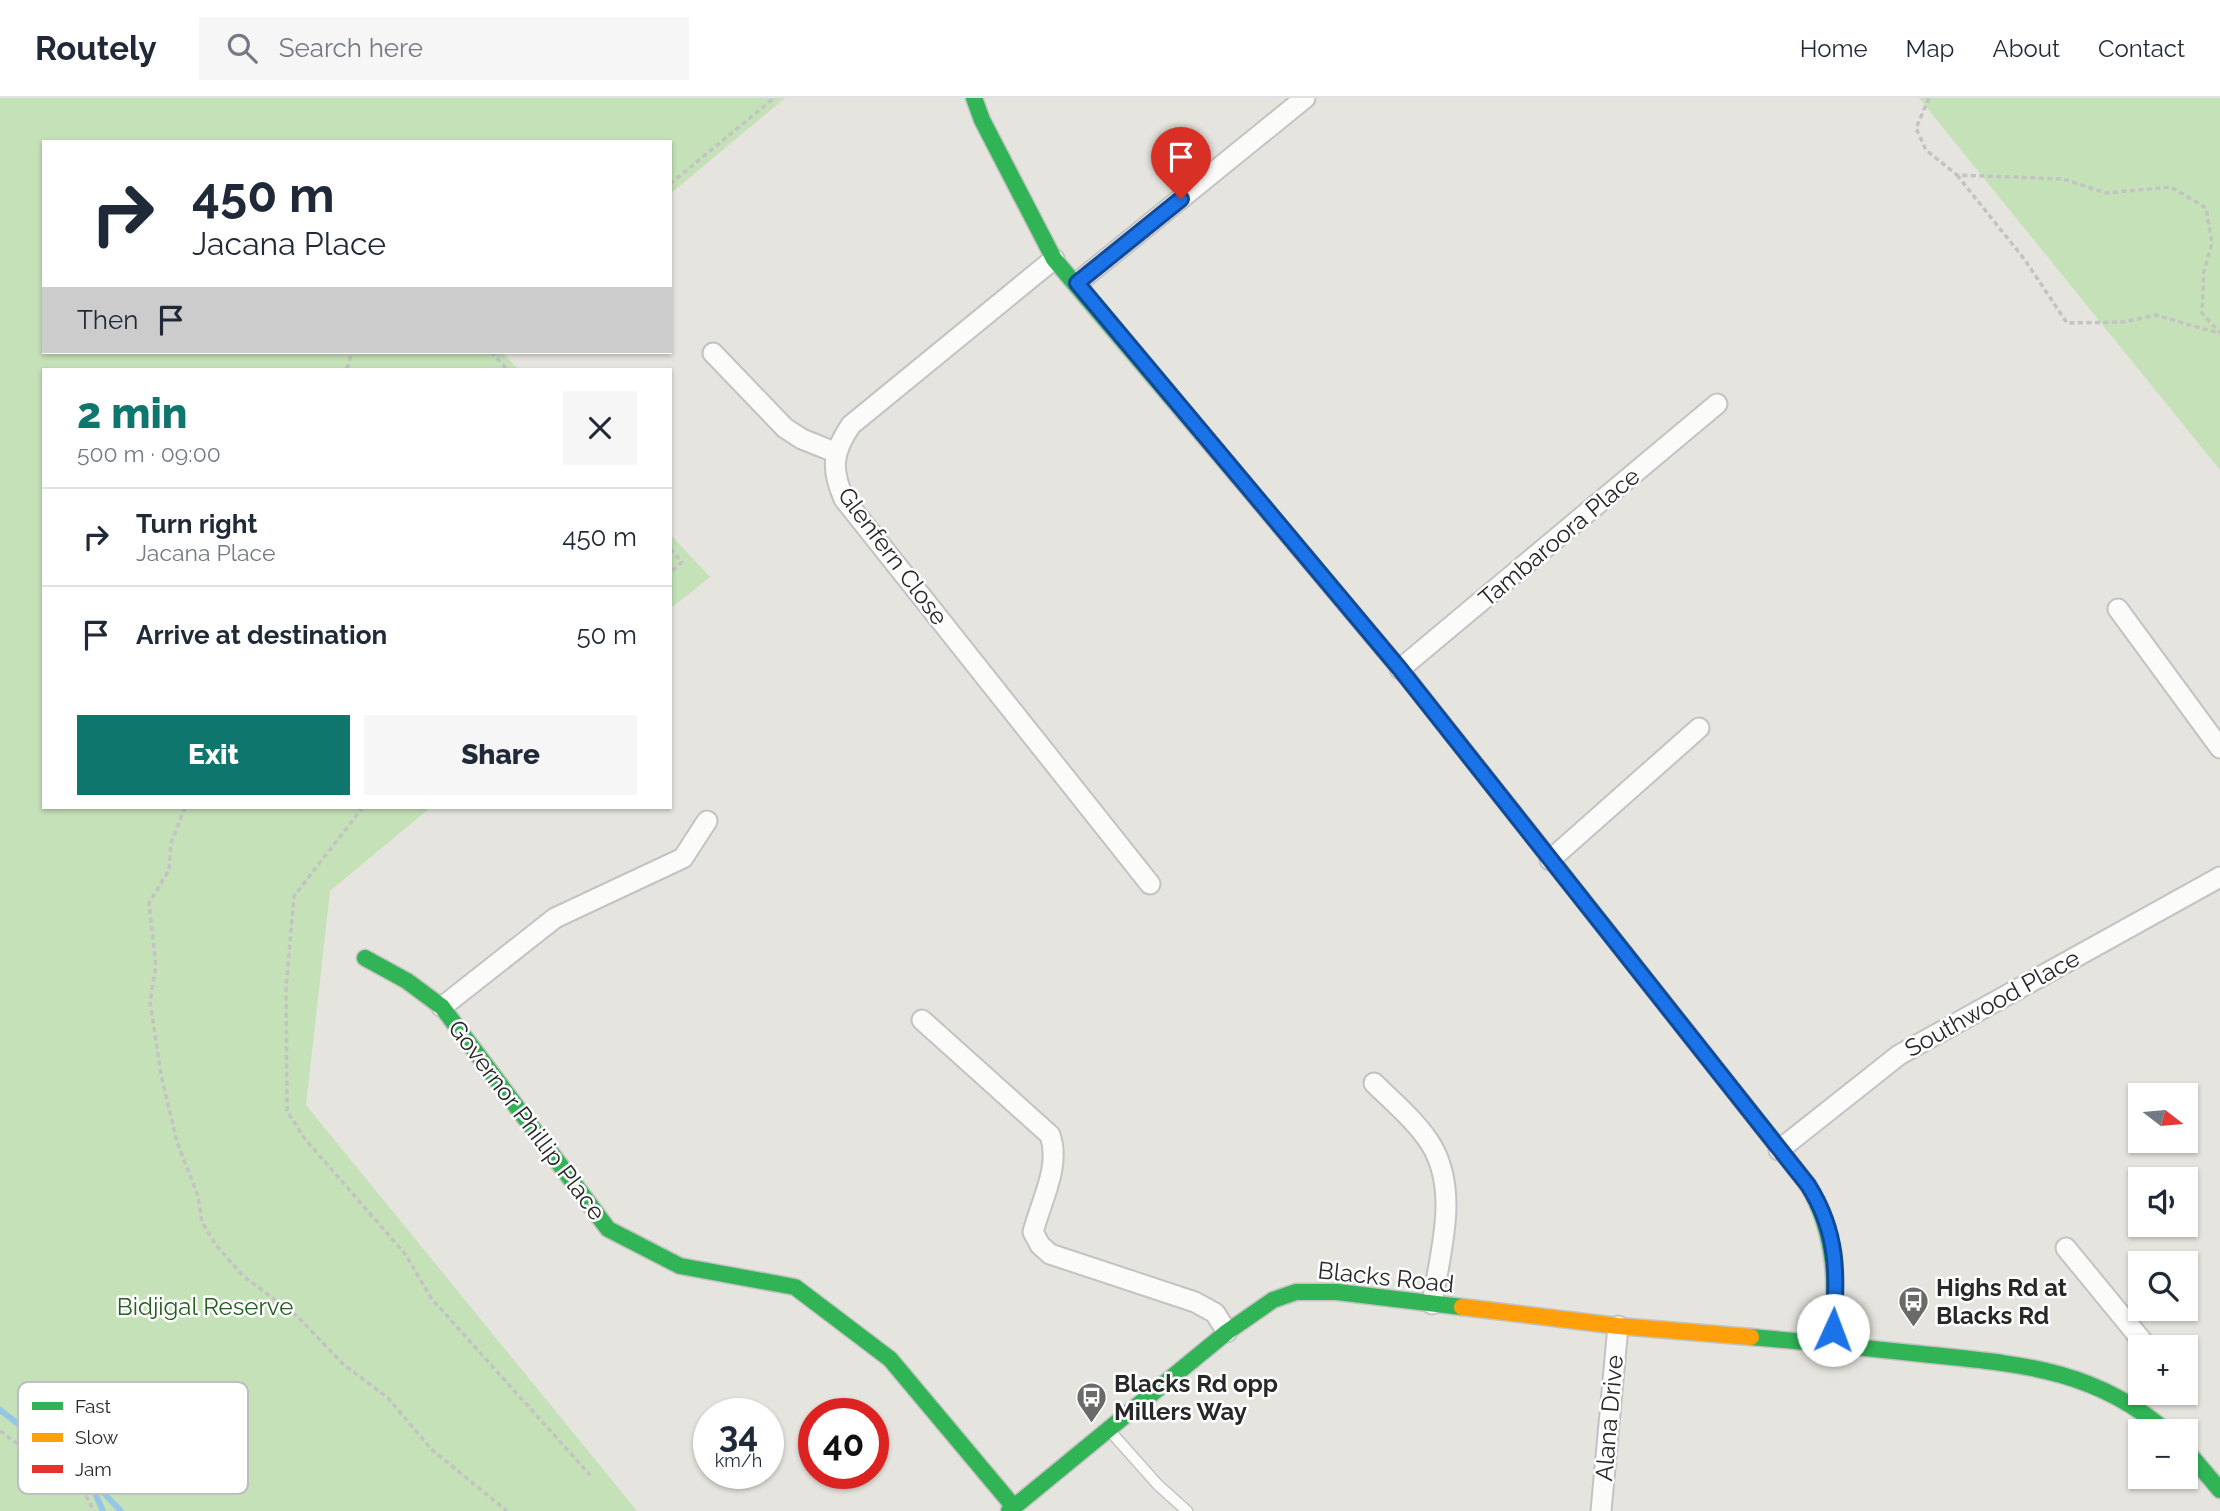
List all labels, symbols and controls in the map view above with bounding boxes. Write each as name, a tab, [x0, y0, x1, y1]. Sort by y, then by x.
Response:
search box	[199, 17, 689, 80]
text: Routely	[35, 29, 157, 68]
icon: search	[223, 29, 261, 67]
text: Search here	[279, 33, 423, 63]
text: Home	[1800, 34, 1868, 63]
text: Map	[1906, 34, 1954, 63]
text: About	[1992, 34, 2060, 63]
text: Contact	[2098, 34, 2185, 63]
pin	[1151, 127, 1211, 199]
icon: arrive	[1162, 138, 1200, 176]
text: 450 m	[192, 166, 335, 223]
icon: right	[77, 168, 168, 259]
text: Jacana Place	[192, 225, 386, 262]
icon: arrive	[152, 301, 190, 339]
text: Then	[77, 305, 138, 335]
text: 2 min	[77, 389, 187, 438]
button: close	[563, 391, 637, 465]
text: 500 m · 09:00	[77, 440, 221, 467]
street label: Tambaroora Place	[1473, 461, 1645, 613]
street label: Glenfern Close	[832, 481, 954, 631]
text: Turn right	[136, 509, 257, 539]
icon: right	[77, 518, 115, 556]
text: 450 m	[562, 522, 637, 552]
text: Jacana Place	[136, 539, 276, 566]
icon: arrive	[77, 616, 115, 654]
text: Arrive at destination	[136, 620, 387, 650]
text: 50 m	[576, 620, 637, 650]
button: Exit	[77, 715, 350, 795]
button: Share	[364, 715, 637, 795]
street label: Southwood Place	[1900, 943, 2084, 1063]
street label: Governor Phillip Place	[442, 1014, 612, 1226]
north arrow	[2128, 1083, 2198, 1153]
map controls	[2128, 1083, 2198, 1489]
button: sound	[2128, 1167, 2198, 1237]
button: search	[2128, 1251, 2198, 1321]
street label: Blacks Road	[1316, 1255, 1456, 1299]
place label: Highs Rd at Blacks Rd	[1936, 1273, 2067, 1330]
bus stop icon: Highs Rd at Blacks Rd	[1896, 1284, 1930, 1328]
park label: Bidjigal Reserve	[117, 1292, 293, 1321]
position arrow	[1796, 1293, 1870, 1367]
button: +	[2128, 1335, 2198, 1405]
street label: Alana Drive	[1589, 1354, 1629, 1482]
place label: Blacks Rd opp Millers Way	[1114, 1369, 1278, 1426]
bus stop icon: Blacks Rd opp Millers Way	[1074, 1380, 1108, 1424]
legend	[18, 1382, 248, 1494]
text: Fast	[75, 1395, 111, 1417]
speed limit sign: 40	[798, 1398, 889, 1489]
text: 34	[719, 1414, 758, 1455]
button: −	[2128, 1419, 2198, 1489]
text: Slow	[75, 1426, 119, 1448]
text: km/h	[715, 1450, 762, 1471]
text: Jam	[75, 1458, 112, 1480]

